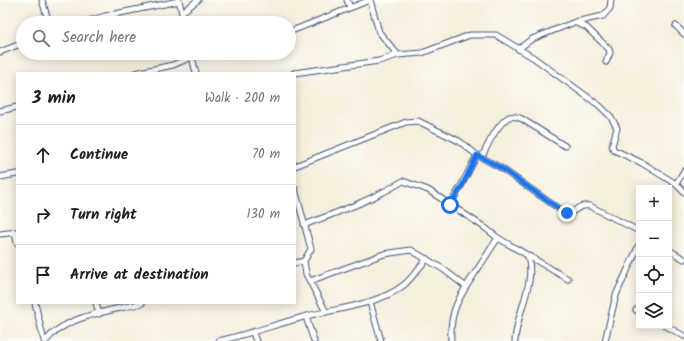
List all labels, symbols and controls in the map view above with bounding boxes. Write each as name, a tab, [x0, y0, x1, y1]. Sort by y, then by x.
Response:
search box	[16, 16, 296, 60]
text: Search here	[62, 26, 136, 50]
icon: search	[30, 27, 52, 49]
text: 3 min	[32, 85, 76, 112]
text: Walk · 200 m	[205, 88, 280, 109]
text: Continue	[70, 143, 128, 167]
icon: ahead	[32, 144, 54, 166]
text: 70 m	[252, 144, 280, 165]
map controls	[636, 185, 672, 329]
button: +	[636, 185, 672, 221]
route start	[441, 196, 459, 214]
text: Turn right	[70, 203, 137, 227]
icon: right	[32, 204, 54, 226]
text: 130 m	[246, 204, 280, 225]
route end	[558, 204, 576, 222]
button: −	[636, 221, 672, 257]
button: locate	[636, 257, 672, 293]
text: Arrive at destination	[70, 263, 209, 287]
icon: arrive	[32, 264, 54, 286]
button: layers	[636, 293, 672, 329]

